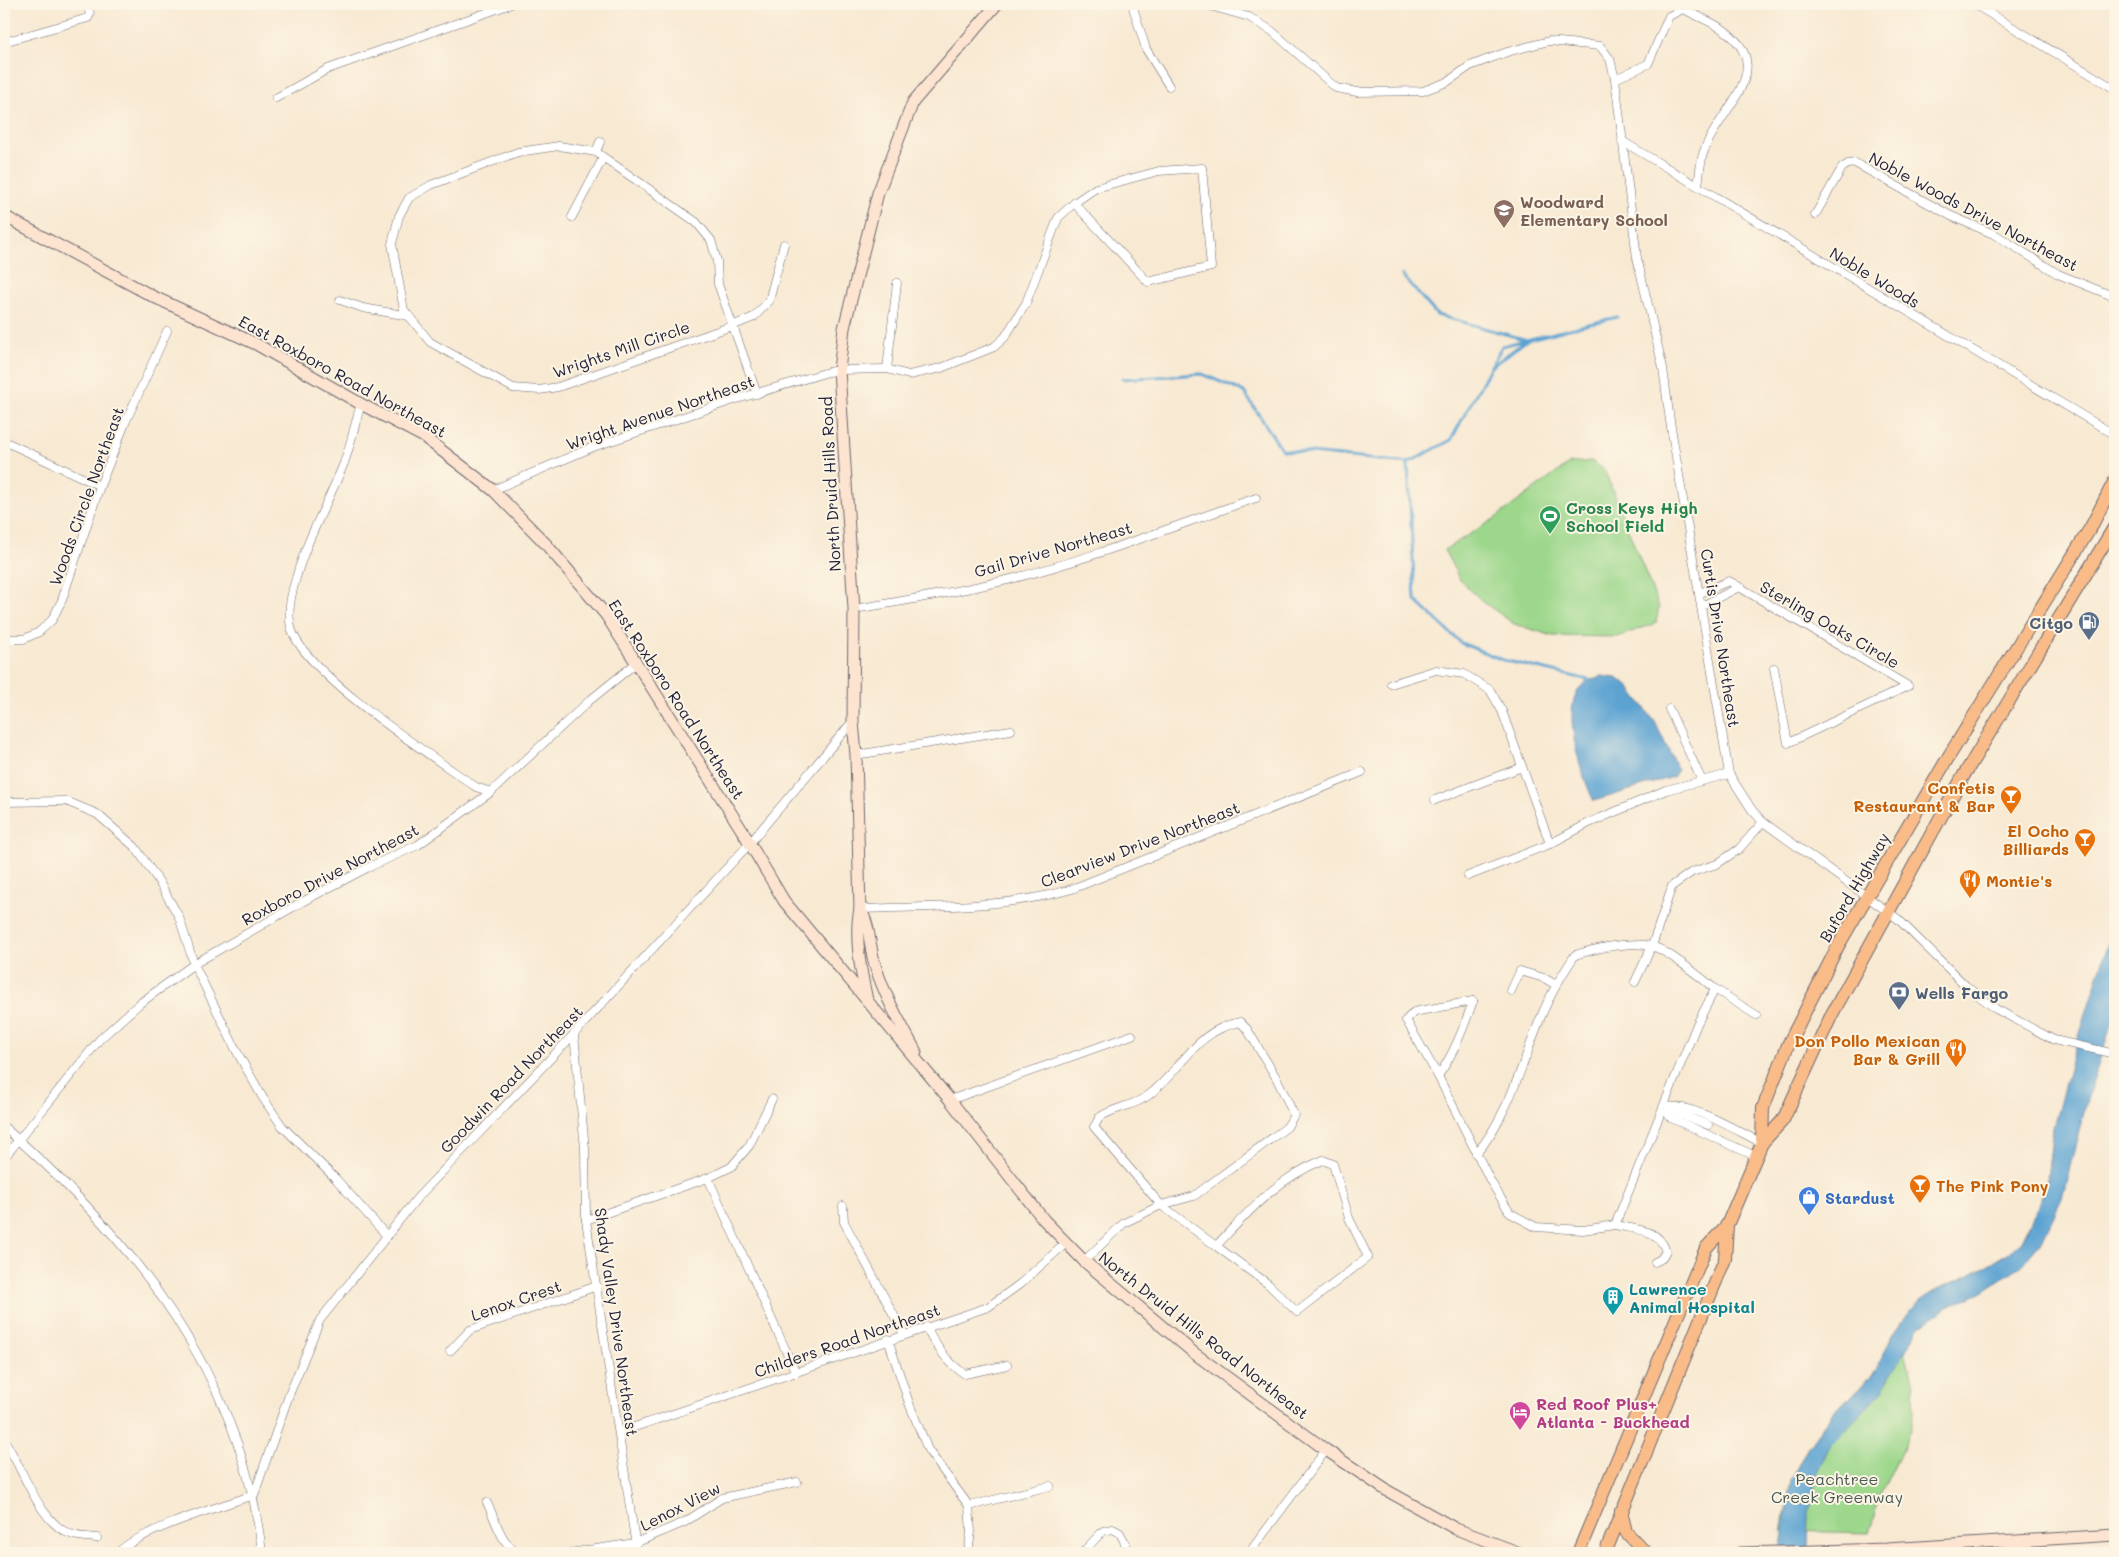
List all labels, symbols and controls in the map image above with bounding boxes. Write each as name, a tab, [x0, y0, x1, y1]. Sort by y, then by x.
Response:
street label: Noble Woods Drive Northeast	[1866, 147, 2082, 275]
place label: Woodward Elementary School	[1520, 191, 1668, 230]
school or university icon: Woodward Elementary School	[1492, 198, 1516, 229]
street label: Noble Woods	[1826, 242, 1924, 312]
street label: East Roxboro Road Northeast	[235, 310, 451, 442]
street label: Wrights Mill Circle	[550, 316, 692, 382]
street label: Wright Avenue Northeast	[563, 370, 757, 454]
street label: North Druid Hills Road	[815, 396, 845, 572]
street label: Woods Circle Northeast	[44, 404, 128, 588]
place label: Cross Keys High School Field	[1566, 497, 1698, 536]
sports icon: Cross Keys High School Field	[1538, 504, 1562, 535]
street label: Gail Drive Northeast	[972, 516, 1134, 582]
street label: Curtis Drive Northeast	[1697, 547, 1745, 729]
street label: Sterling Oaks Circle	[1756, 575, 1904, 673]
street label: East Roxboro Road Northeast	[604, 595, 750, 803]
fuel station icon: Citgo	[2077, 610, 2101, 641]
place label: Citgo	[2029, 612, 2073, 633]
place label: Confetis Restaurant & Bar	[1853, 777, 1995, 816]
bar icon: Confetis Restaurant & Bar	[1999, 784, 2023, 815]
street label: Clearview Drive Northeast	[1037, 796, 1243, 892]
street label: Roxboro Drive Northeast	[238, 818, 422, 930]
place label: El Ocho Billiards	[2002, 820, 2069, 859]
bar icon: El Ocho Billiards	[2073, 827, 2097, 858]
street label: Buford Highway	[1814, 828, 1894, 946]
restaurant icon: Montie's	[1958, 868, 1982, 899]
place label: Montie's	[1986, 870, 2052, 891]
bank icon: Wells Fargo	[1887, 980, 1911, 1011]
place label: Wells Fargo	[1915, 982, 2009, 1003]
street label: Goodwin Road Northeast	[435, 1001, 587, 1157]
place label: Don Pollo Mexican Bar & Grill	[1794, 1030, 1940, 1069]
restaurant icon: Don Pollo Mexican Bar & Grill	[1944, 1037, 1968, 1068]
bar icon: The Pink Pony	[1908, 1173, 1932, 1204]
place label: The Pink Pony	[1936, 1175, 2049, 1196]
shop icon: Stardust	[1797, 1185, 1821, 1216]
place label: Stardust	[1825, 1187, 1895, 1208]
street label: Shady Valley Drive Northeast	[591, 1206, 643, 1438]
street label: North Druid Hills Road Northeast	[1095, 1246, 1313, 1424]
street label: Lenox Crest	[468, 1275, 564, 1325]
place label: Lawrence Animal Hospital	[1629, 1278, 1755, 1317]
building icon: Lawrence Animal Hospital	[1601, 1285, 1625, 1316]
street label: Childers Road Northeast	[751, 1298, 943, 1382]
place label: Red Roof Plus+ Atlanta - Buckhead	[1536, 1393, 1690, 1432]
hotel icon: Red Roof Plus+ Atlanta - Buckhead	[1508, 1400, 1532, 1431]
park label: Peachtree Creek Greenway	[1771, 1468, 1903, 1507]
street label: Lenox View	[636, 1477, 724, 1535]

